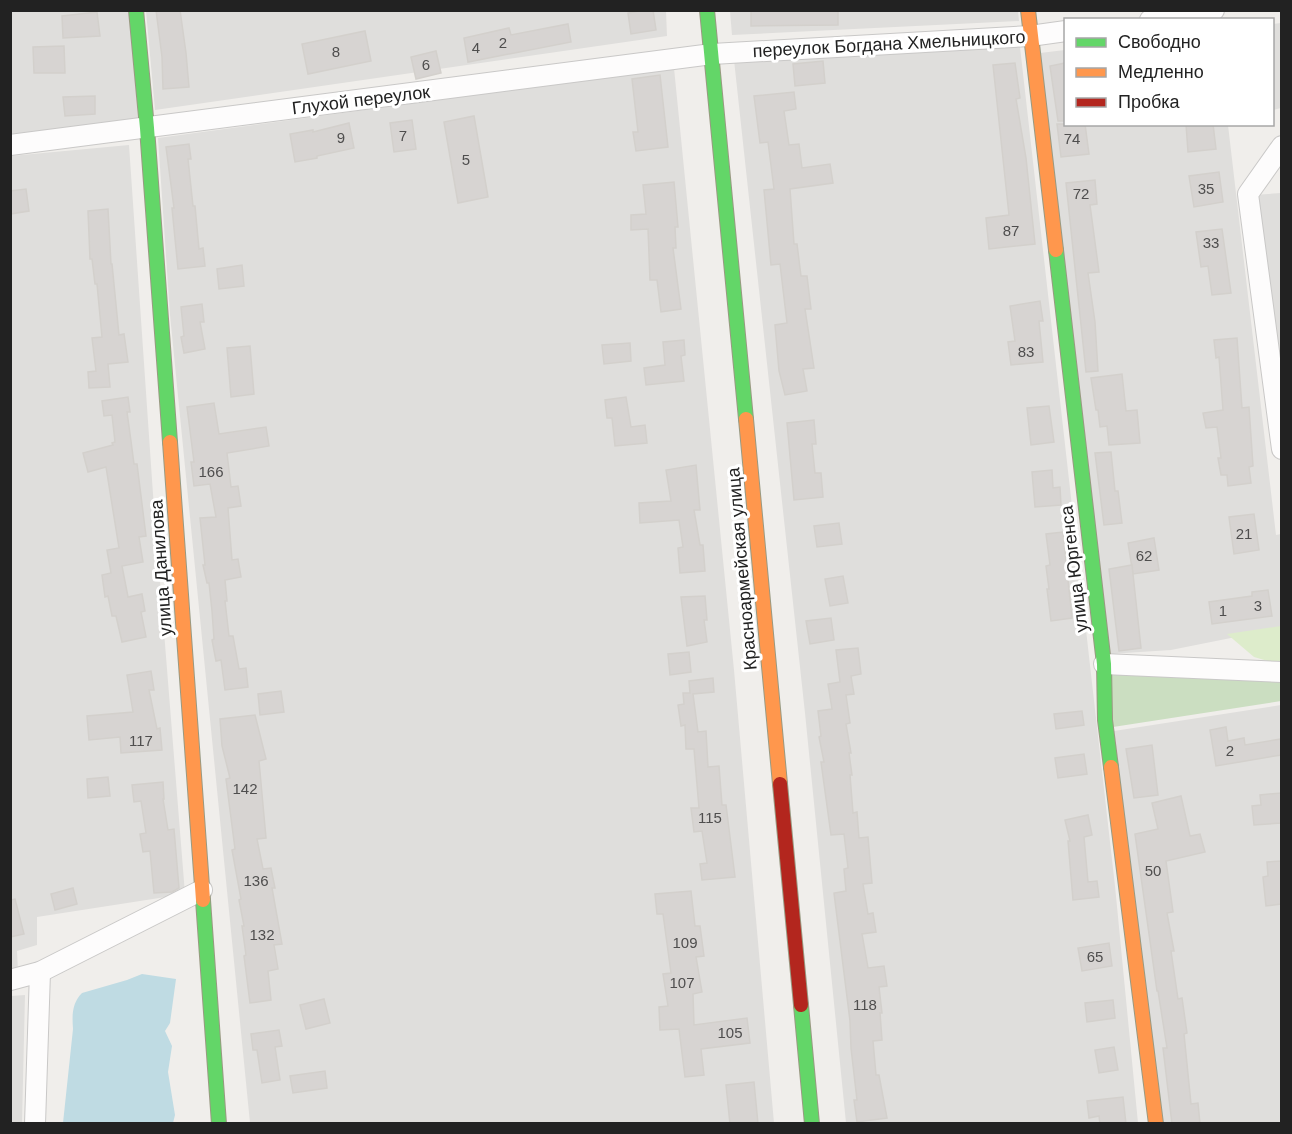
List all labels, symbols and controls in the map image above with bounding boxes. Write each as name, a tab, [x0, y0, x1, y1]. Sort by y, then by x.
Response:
legend	[1064, 18, 1274, 126]
street label: переулок Богдана Хмельницкого	[752, 27, 1026, 61]
text: Свободно	[1118, 32, 1201, 52]
house number: 2	[499, 34, 507, 51]
house number: 4	[472, 39, 480, 56]
house number: 8	[332, 43, 340, 60]
house number: 6	[422, 56, 430, 73]
text: Медленно	[1118, 62, 1204, 82]
street label: Глухой переулок	[291, 82, 431, 118]
text: Пробка	[1118, 92, 1181, 112]
house number: 7	[399, 127, 407, 144]
house number: 9	[337, 129, 345, 146]
house number: 74	[1064, 130, 1080, 147]
house number: 5	[462, 151, 470, 168]
house number: 35	[1198, 180, 1214, 197]
house number: 72	[1073, 185, 1089, 202]
house number: 87	[1003, 222, 1019, 239]
house number: 33	[1203, 234, 1219, 251]
house number: 83	[1018, 343, 1034, 360]
house number: 166	[198, 463, 224, 480]
street label: Красноармейская улица	[723, 466, 761, 671]
street label: улица Данилова	[146, 498, 176, 637]
street label: улица Юргенса	[1056, 503, 1092, 634]
house number: 21	[1236, 525, 1252, 542]
house number: 62	[1136, 547, 1152, 564]
house number: 3	[1254, 597, 1262, 614]
house number: 1	[1219, 602, 1227, 619]
house number: 117	[129, 732, 153, 749]
house number: 2	[1226, 742, 1234, 759]
house number: 142	[232, 780, 258, 797]
house number: 115	[698, 809, 722, 826]
house number: 50	[1145, 862, 1161, 879]
house number: 136	[243, 872, 269, 889]
house number: 132	[249, 926, 275, 943]
house number: 109	[672, 934, 698, 951]
house number: 65	[1087, 948, 1103, 965]
house number: 107	[669, 974, 695, 991]
house number: 118	[853, 996, 877, 1013]
house number: 105	[717, 1024, 743, 1041]

